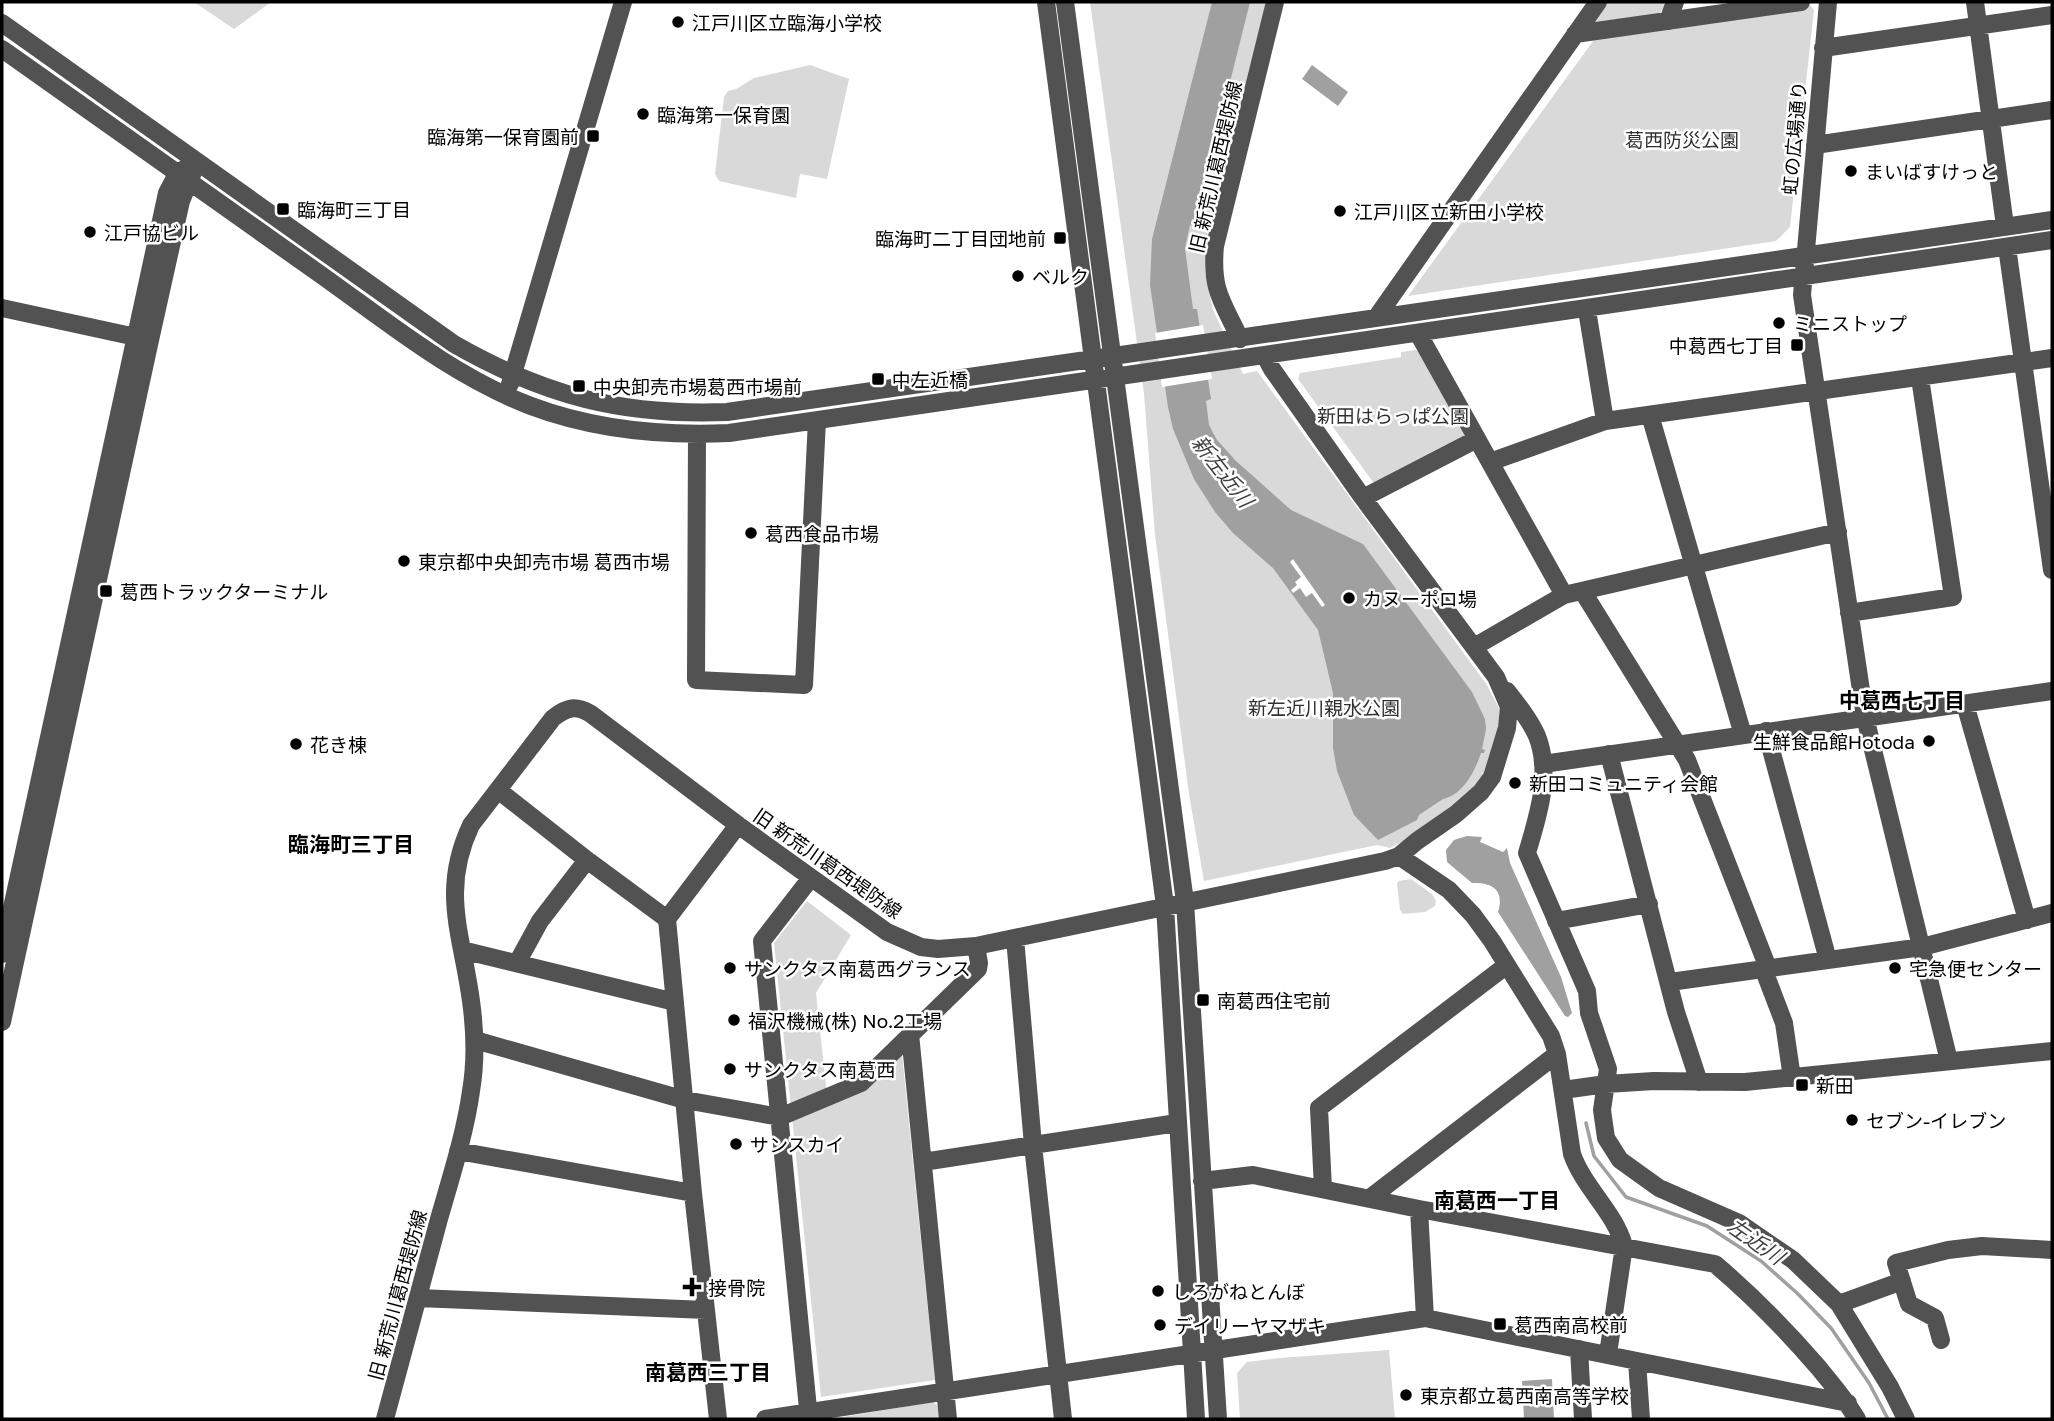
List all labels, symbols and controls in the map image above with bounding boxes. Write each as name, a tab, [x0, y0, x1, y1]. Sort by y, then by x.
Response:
place label: 江戸川区立臨海小学校	[692, 11, 882, 34]
marker: 江戸川区立臨海小学校	[670, 14, 686, 30]
street label: 旧 新荒川葛西堤防線	[1184, 79, 1246, 255]
street label: 虹の広場通り	[1778, 80, 1810, 196]
place label: 臨海第一保育園	[657, 103, 790, 126]
marker: 臨海第一保育園	[635, 106, 651, 122]
place label: 臨海第一保育園前	[427, 125, 579, 148]
marker: 臨海第一保育園前	[585, 128, 601, 144]
park label: 葛西防災公園	[1625, 128, 1739, 151]
place label: まいばすけっと	[1865, 160, 1998, 183]
marker: まいばすけっと	[1843, 163, 1859, 179]
place label: 臨海町三丁目	[297, 198, 411, 221]
place label: 江戸川区立新田小学校	[1354, 200, 1544, 223]
marker: 臨海町三丁目	[275, 201, 291, 217]
marker: 江戸川区立新田小学校	[1332, 203, 1348, 219]
place label: 江戸協ビル	[104, 221, 199, 244]
marker: 江戸協ビル	[82, 224, 98, 240]
place label: 臨海町二丁目団地前	[875, 227, 1046, 250]
marker: 臨海町二丁目団地前	[1052, 230, 1068, 246]
place label: ベルク	[1032, 265, 1089, 288]
marker: ベルク	[1010, 268, 1026, 284]
place label: ミニストップ	[1793, 312, 1907, 335]
marker: ミニストップ	[1771, 315, 1787, 331]
place label: 中葛西七丁目	[1669, 334, 1783, 357]
marker: 中葛西七丁目	[1789, 337, 1805, 353]
place label: 中左近橋	[892, 368, 968, 391]
marker: 中左近橋	[870, 371, 886, 387]
place label: 中央卸売市場葛西市場前	[593, 375, 802, 398]
marker: 中央卸売市場葛西市場前	[571, 378, 587, 394]
park label: 新田はらっぱ公園	[1317, 404, 1469, 427]
water label: 新左近川	[1187, 430, 1260, 514]
place label: 葛西食品市場	[765, 522, 879, 545]
marker: 葛西食品市場	[743, 525, 759, 541]
place label: 東京都中央卸売市場 葛西市場	[418, 550, 670, 573]
marker: 東京都中央卸売市場 葛西市場	[396, 553, 412, 569]
place label: 葛西トラックターミナル	[120, 580, 328, 603]
marker: 葛西トラックターミナル	[98, 583, 114, 599]
place label: カヌーポロ場	[1363, 587, 1477, 610]
marker: カヌーポロ場	[1341, 590, 1357, 606]
district label: 中葛西七丁目	[1839, 687, 1965, 713]
park label: 新左近川親水公園	[1248, 696, 1400, 719]
place label: 生鮮食品館Hotoda	[1753, 730, 1915, 753]
place label: 花き棟	[310, 733, 367, 756]
marker: 生鮮食品館Hotoda	[1921, 733, 1937, 749]
marker: 花き棟	[288, 736, 304, 752]
place label: 新田コミュニティ会館	[1529, 772, 1718, 795]
marker: 新田コミュニティ会館	[1507, 775, 1523, 791]
street label: 旧 新荒川葛西堤防線	[749, 803, 907, 923]
district label: 臨海町三丁目	[288, 831, 414, 857]
place label: サンクタス南葛西グランス	[744, 957, 971, 980]
place label: 宅急便センター	[1909, 957, 2042, 980]
marker: サンクタス南葛西グランス	[722, 960, 738, 976]
marker: 宅急便センター	[1887, 960, 1903, 976]
place label: 南葛西住宅前	[1217, 989, 1331, 1012]
marker: 南葛西住宅前	[1195, 992, 1211, 1008]
place label: 福沢機械(株) No.2工場	[748, 1009, 942, 1032]
marker: 福沢機械(株) No.2工場	[726, 1012, 742, 1028]
place label: サンクタス南葛西	[744, 1058, 895, 1081]
marker: サンクタス南葛西	[722, 1061, 738, 1077]
place label: 新田	[1816, 1074, 1854, 1097]
marker: 新田	[1794, 1077, 1810, 1093]
place label: セブン-イレブン	[1866, 1109, 2006, 1132]
marker: セブン-イレブン	[1844, 1112, 1860, 1128]
place label: サンスカイ	[750, 1133, 845, 1156]
marker: サンスカイ	[728, 1136, 744, 1152]
district label: 南葛西一丁目	[1434, 1187, 1560, 1213]
street label: 旧 新荒川葛西堤防線	[363, 1207, 431, 1383]
water label: 左近川	[1723, 1212, 1791, 1271]
place label: 接骨院	[708, 1276, 765, 1299]
marker: 接骨院	[682, 1277, 702, 1297]
place label: しろがねとんぼ	[1172, 1280, 1305, 1303]
marker: しろがねとんぼ	[1150, 1283, 1166, 1299]
place label: 葛西南高校前	[1514, 1313, 1628, 1336]
place label: デイリーヤマザキ	[1174, 1314, 1326, 1337]
marker: 葛西南高校前	[1492, 1316, 1508, 1332]
marker: デイリーヤマザキ	[1152, 1317, 1168, 1333]
district label: 南葛西三丁目	[645, 1359, 771, 1385]
place label: 東京都立葛西南高等学校	[1420, 1384, 1629, 1407]
marker: 東京都立葛西南高等学校	[1398, 1387, 1414, 1403]

